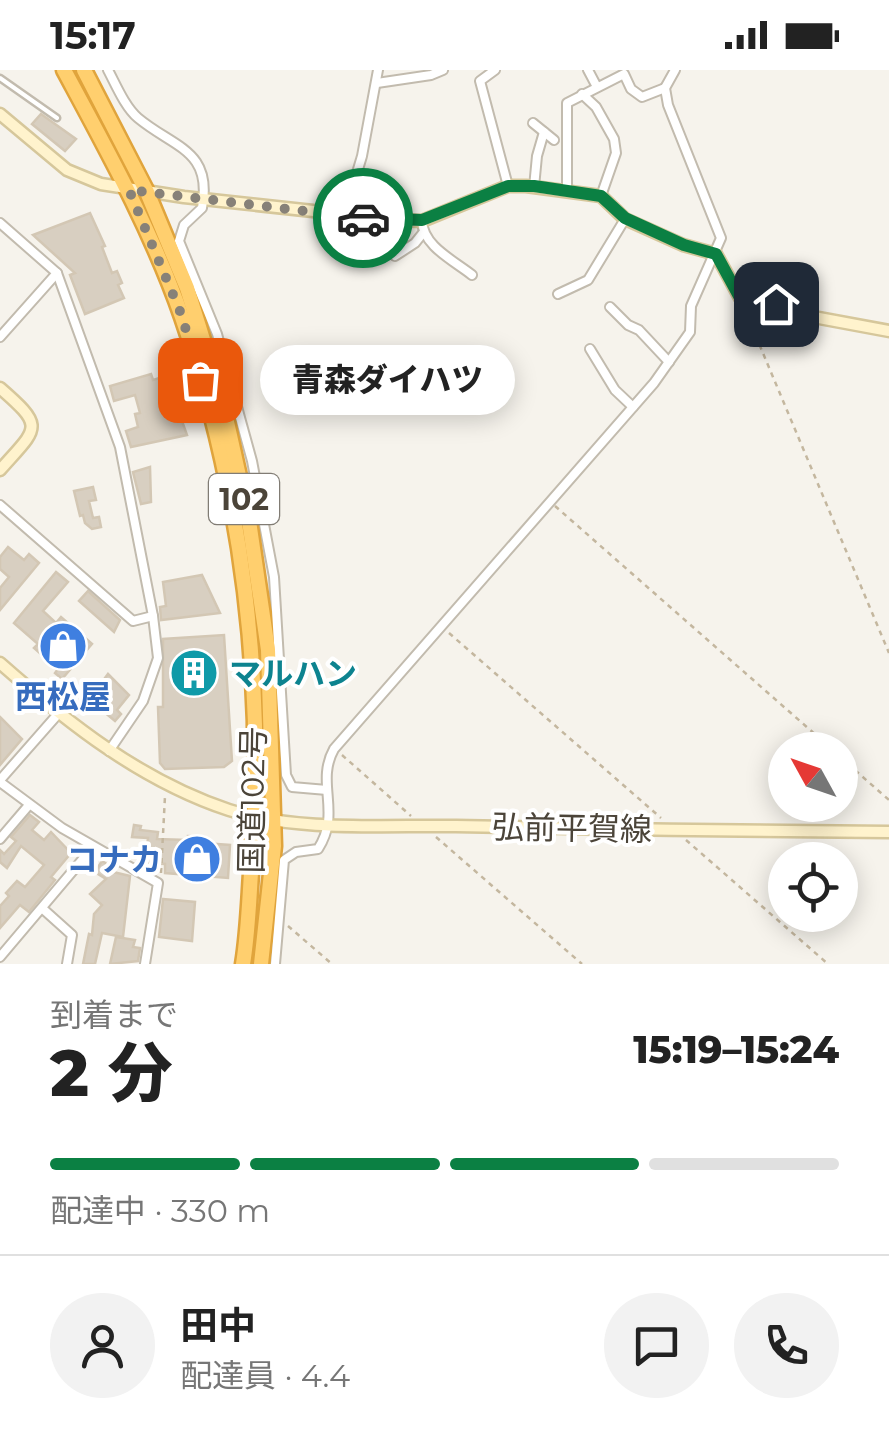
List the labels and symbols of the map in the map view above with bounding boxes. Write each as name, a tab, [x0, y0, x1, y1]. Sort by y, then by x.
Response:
courier	[313, 168, 413, 268]
pin	[734, 262, 819, 347]
pin	[158, 338, 243, 423]
callout: 青森ダイハツ	[260, 345, 515, 415]
road number: 102	[209, 474, 279, 524]
shop icon: 西松屋	[37, 620, 89, 672]
building icon: マルハン	[168, 647, 220, 699]
place label: マルハン	[229, 654, 357, 693]
place label: 西松屋	[15, 677, 111, 716]
street label: 国道102号	[231, 726, 273, 874]
north arrow	[768, 732, 858, 822]
street label: 弘前平賀線	[492, 807, 652, 849]
shop icon: コナカ	[171, 833, 223, 885]
place label: コナカ	[66, 840, 162, 879]

